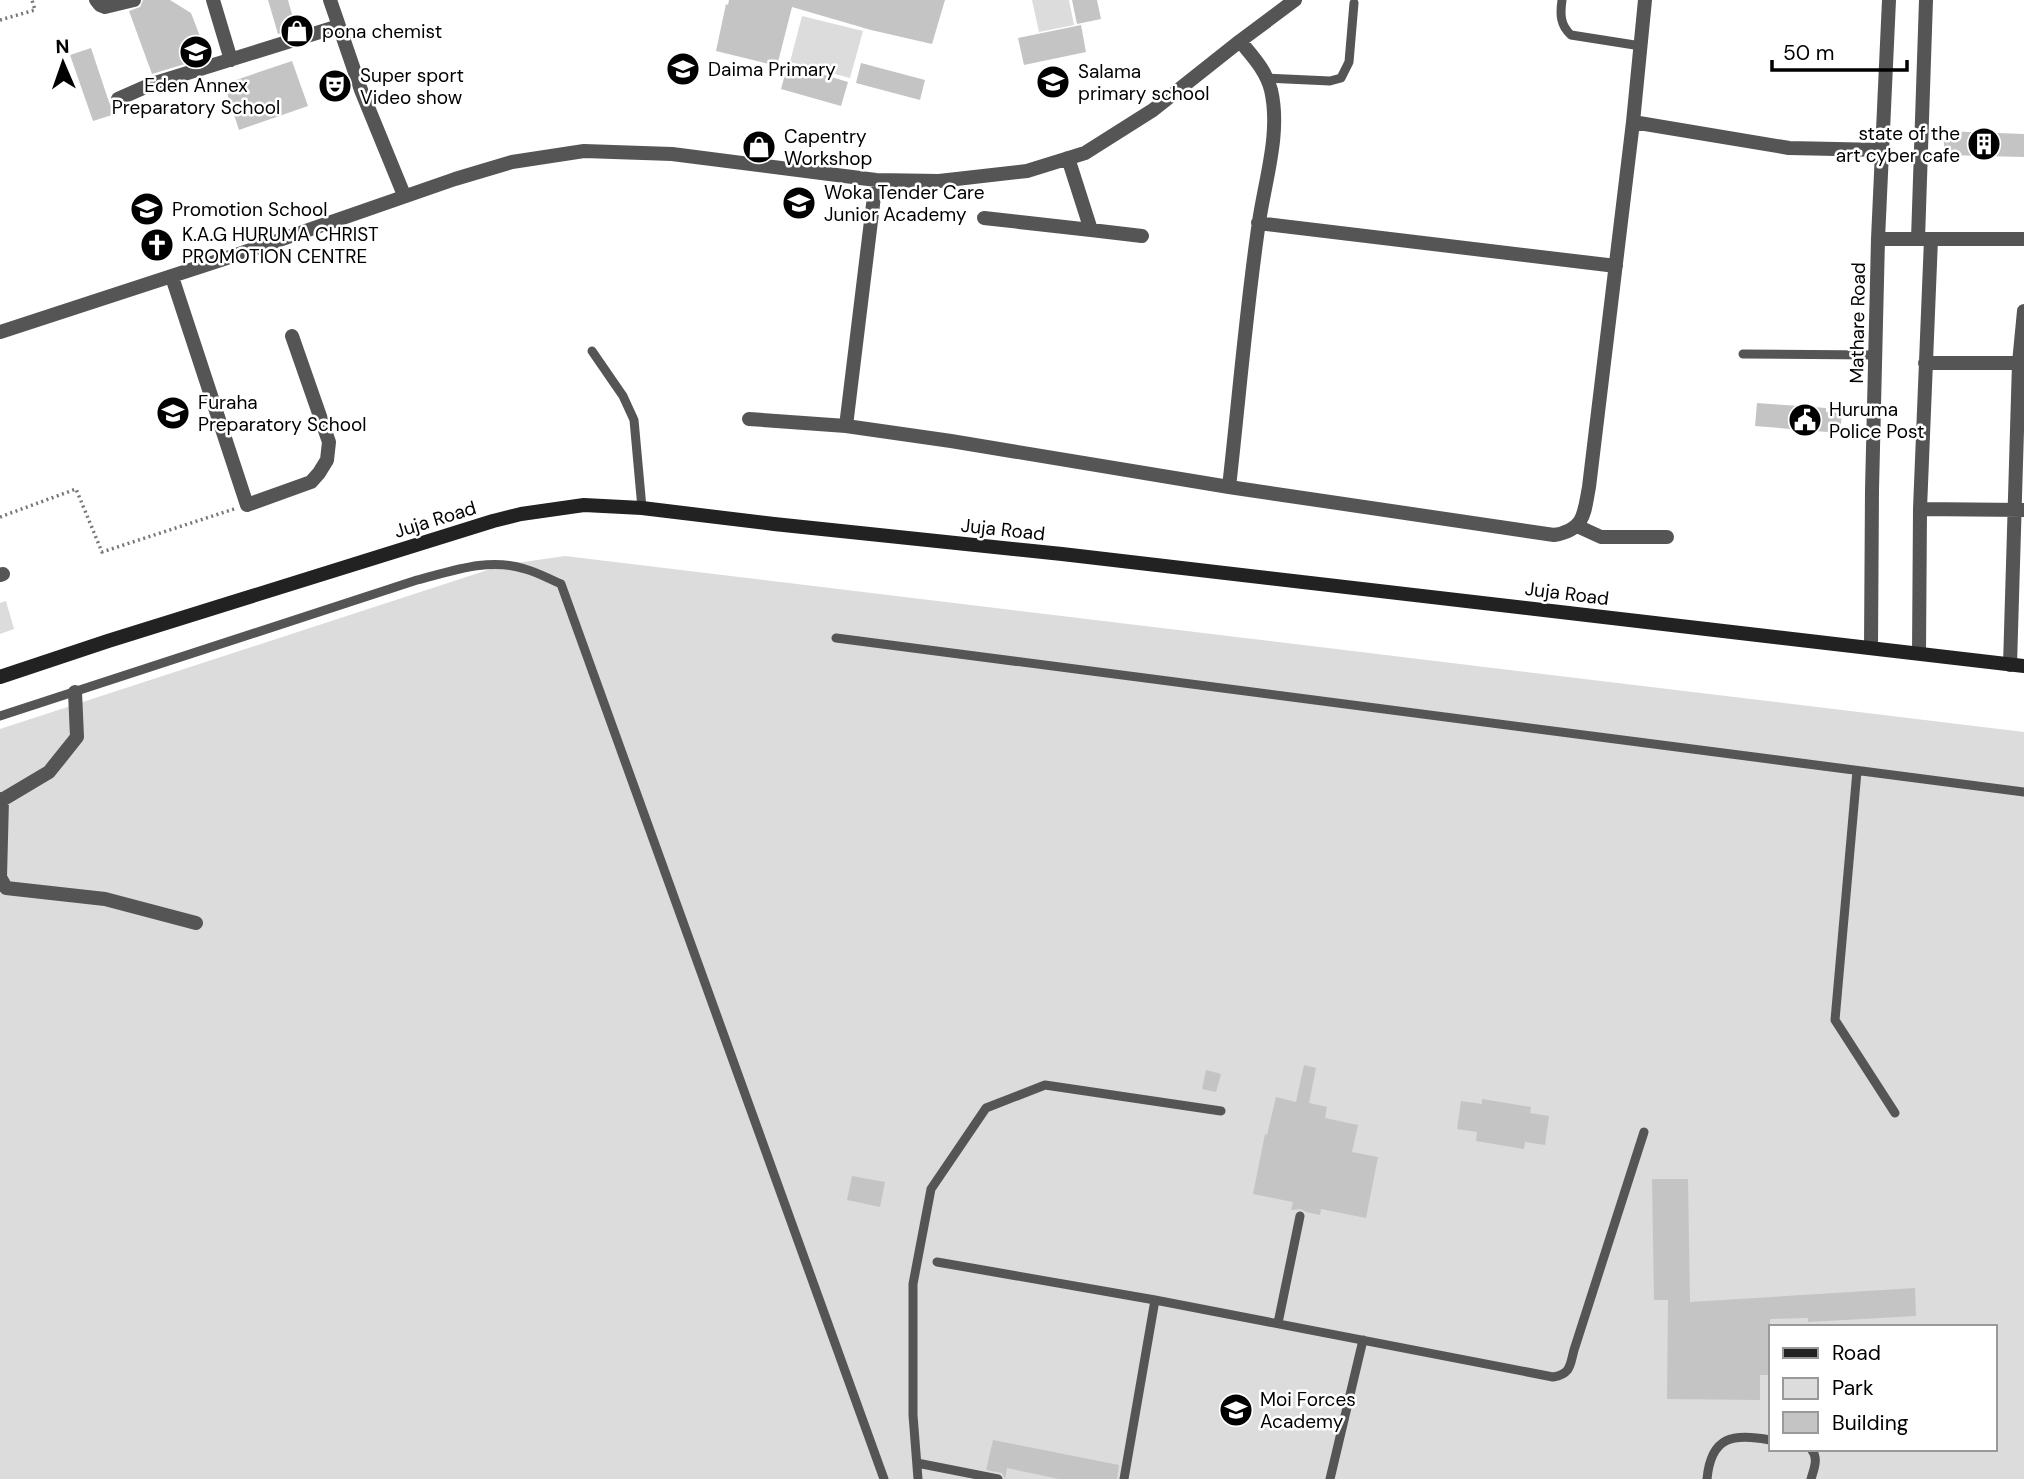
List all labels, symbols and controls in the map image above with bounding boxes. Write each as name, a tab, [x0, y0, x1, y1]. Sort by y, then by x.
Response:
shop icon: pona chemist	[278, 12, 316, 50]
place label: pona chemist	[322, 19, 442, 44]
north arrow	[28, 28, 98, 98]
scale bar	[1772, 28, 1907, 72]
school or university icon: Eden Annex Preparatory School	[177, 33, 215, 71]
text: N	[55, 34, 70, 59]
text: 50 m	[1783, 39, 1834, 67]
school or university icon: Daima Primary	[664, 50, 702, 88]
place label: Daima Primary	[708, 57, 836, 82]
place label: Salama primary school	[1078, 59, 1210, 106]
place label: Super sport Video show	[360, 63, 464, 110]
school or university icon: Salama primary school	[1034, 63, 1072, 101]
theatre icon: Super sport Video show	[316, 67, 354, 105]
place label: Eden Annex Preparatory School	[112, 73, 280, 120]
place label: state of the art cyber cafe	[1836, 121, 1960, 168]
place label: Capentry Workshop	[784, 124, 872, 171]
building icon: state of the art cyber cafe	[1965, 125, 2003, 163]
shop icon: Capentry Workshop	[740, 128, 778, 166]
place label: Woka Tender Care Junior Academy	[824, 180, 984, 227]
school or university icon: Woka Tender Care Junior Academy	[780, 184, 818, 222]
school or university icon: Promotion School	[128, 190, 166, 228]
place label: Promotion School	[172, 197, 328, 222]
place label: K.A.G HURUMA CHRIST PROMOTION CENTRE	[182, 222, 379, 269]
church icon: K.A.G HURUMA CHRIST PROMOTION CENTRE	[138, 226, 176, 264]
street label: Mathare Road	[1844, 262, 1871, 384]
place label: Furaha Preparatory School	[198, 390, 367, 437]
school or university icon: Furaha Preparatory School	[154, 394, 192, 432]
place label: Huruma Police Post	[1829, 397, 1925, 444]
public building icon: Huruma Police Post	[1786, 401, 1824, 439]
street label: Juja Road	[391, 495, 479, 544]
street label: Juja Road	[960, 513, 1046, 546]
street label: Juja Road	[1523, 576, 1610, 611]
legend	[1769, 1325, 1996, 1451]
text: Road	[1832, 1339, 1881, 1367]
text: Park	[1832, 1374, 1874, 1402]
place label: Moi Forces Academy	[1260, 1387, 1356, 1434]
school or university icon: Moi Forces Academy	[1217, 1391, 1255, 1429]
text: Building	[1832, 1409, 1909, 1437]

